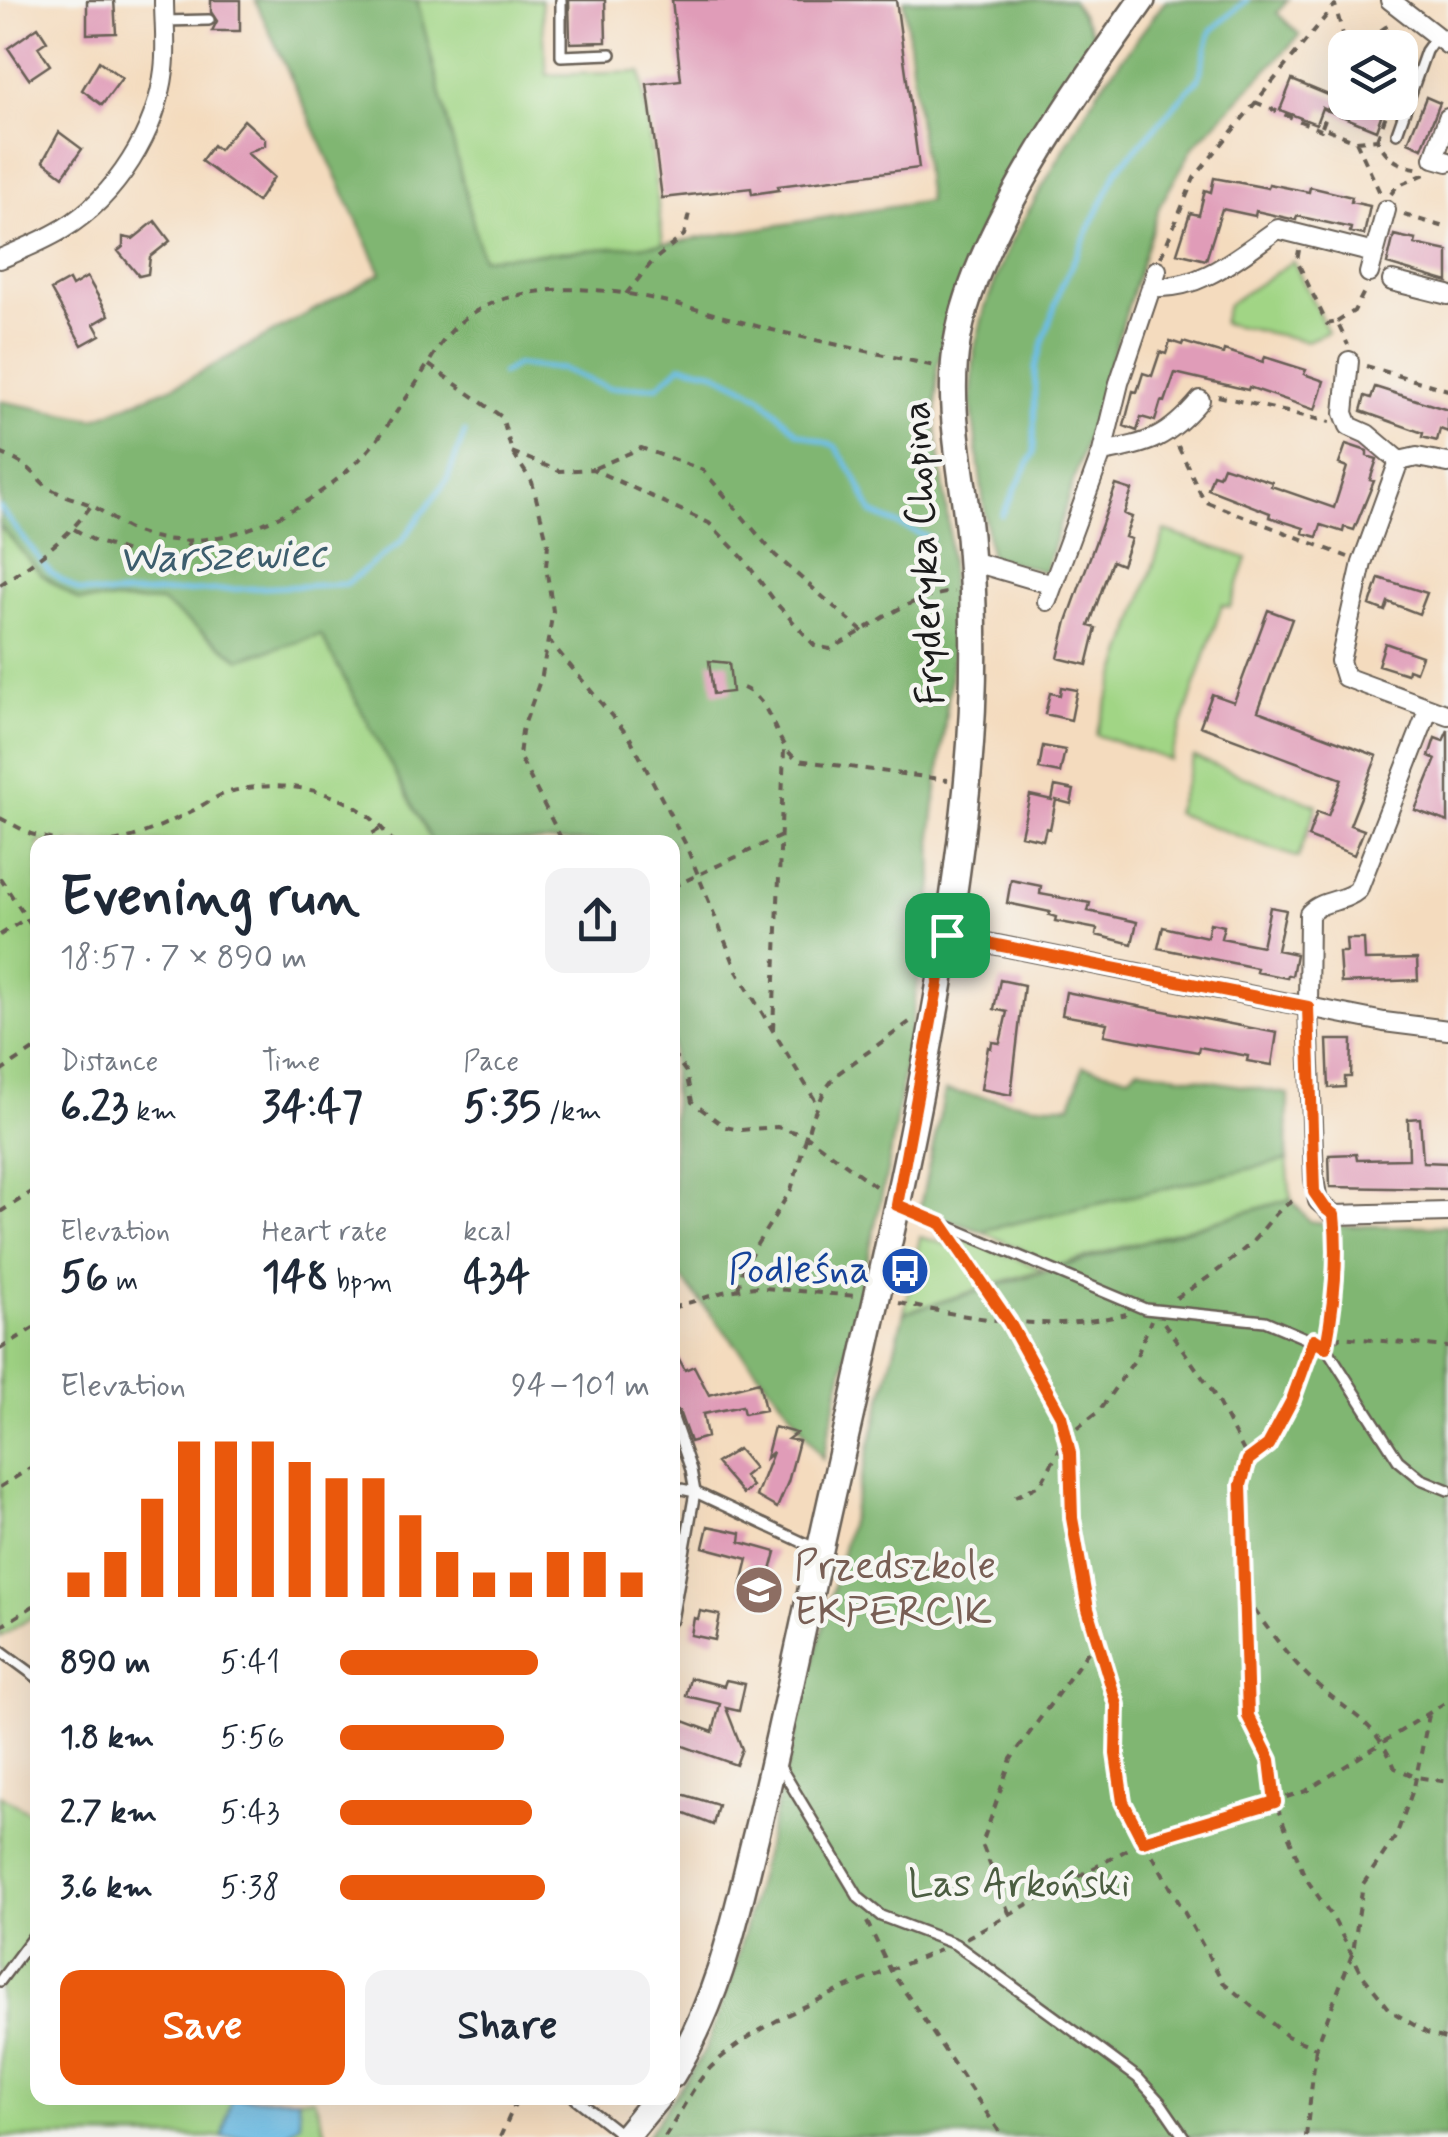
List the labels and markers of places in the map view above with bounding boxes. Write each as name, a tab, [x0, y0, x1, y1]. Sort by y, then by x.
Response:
pin	[905, 893, 990, 978]
place label: Podleśna	[728, 1245, 870, 1297]
bus stop icon: Podleśna	[879, 1245, 931, 1297]
place label: Przedszkole EKPERCIK	[794, 1541, 996, 1639]
school or university icon: Przedszkole EKPERCIK	[733, 1564, 785, 1616]

